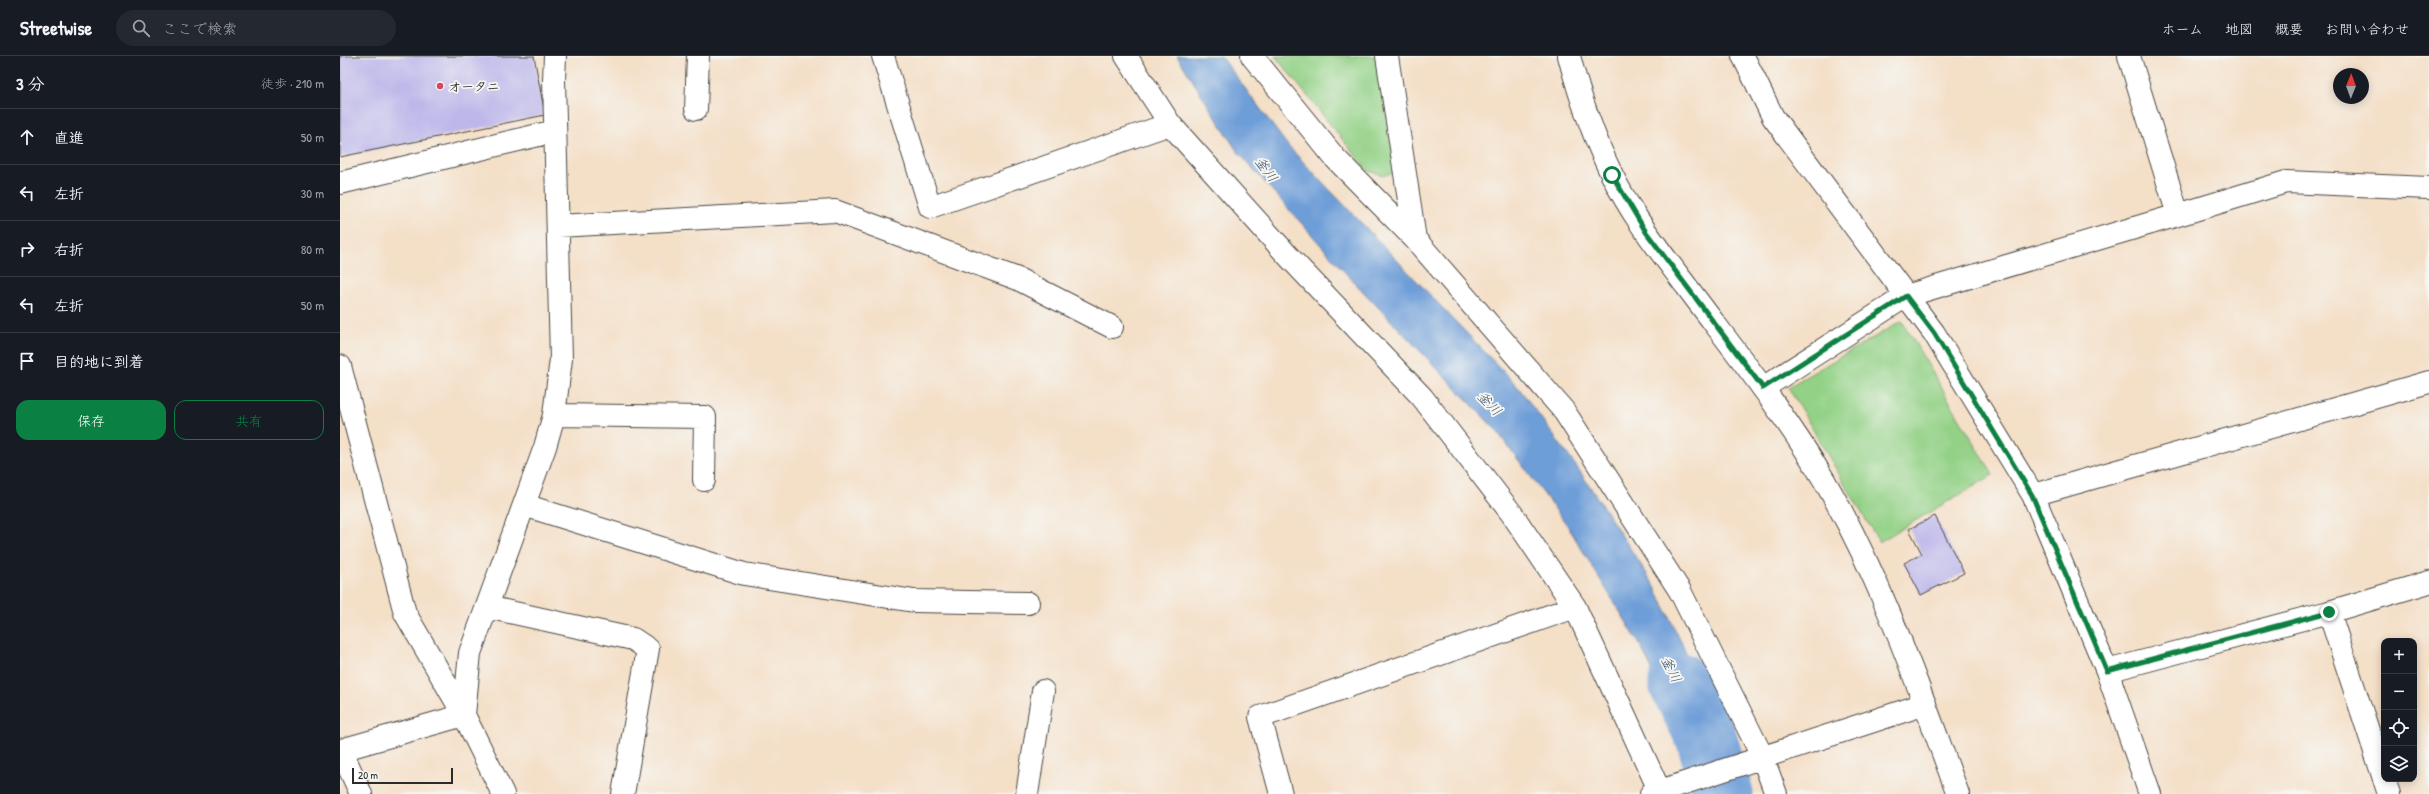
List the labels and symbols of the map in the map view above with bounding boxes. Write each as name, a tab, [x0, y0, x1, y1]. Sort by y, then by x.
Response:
north arrow	[2333, 68, 2369, 104]
place label: オータニ	[448, 77, 500, 95]
marker: オータニ	[435, 81, 445, 91]
water label: 釜川	[1251, 152, 1283, 186]
route start	[1603, 166, 1621, 184]
water label: 釜川	[1473, 386, 1507, 420]
route end	[2320, 603, 2338, 621]
water label: 釜川	[1657, 652, 1687, 686]
scale bar	[352, 766, 453, 785]

